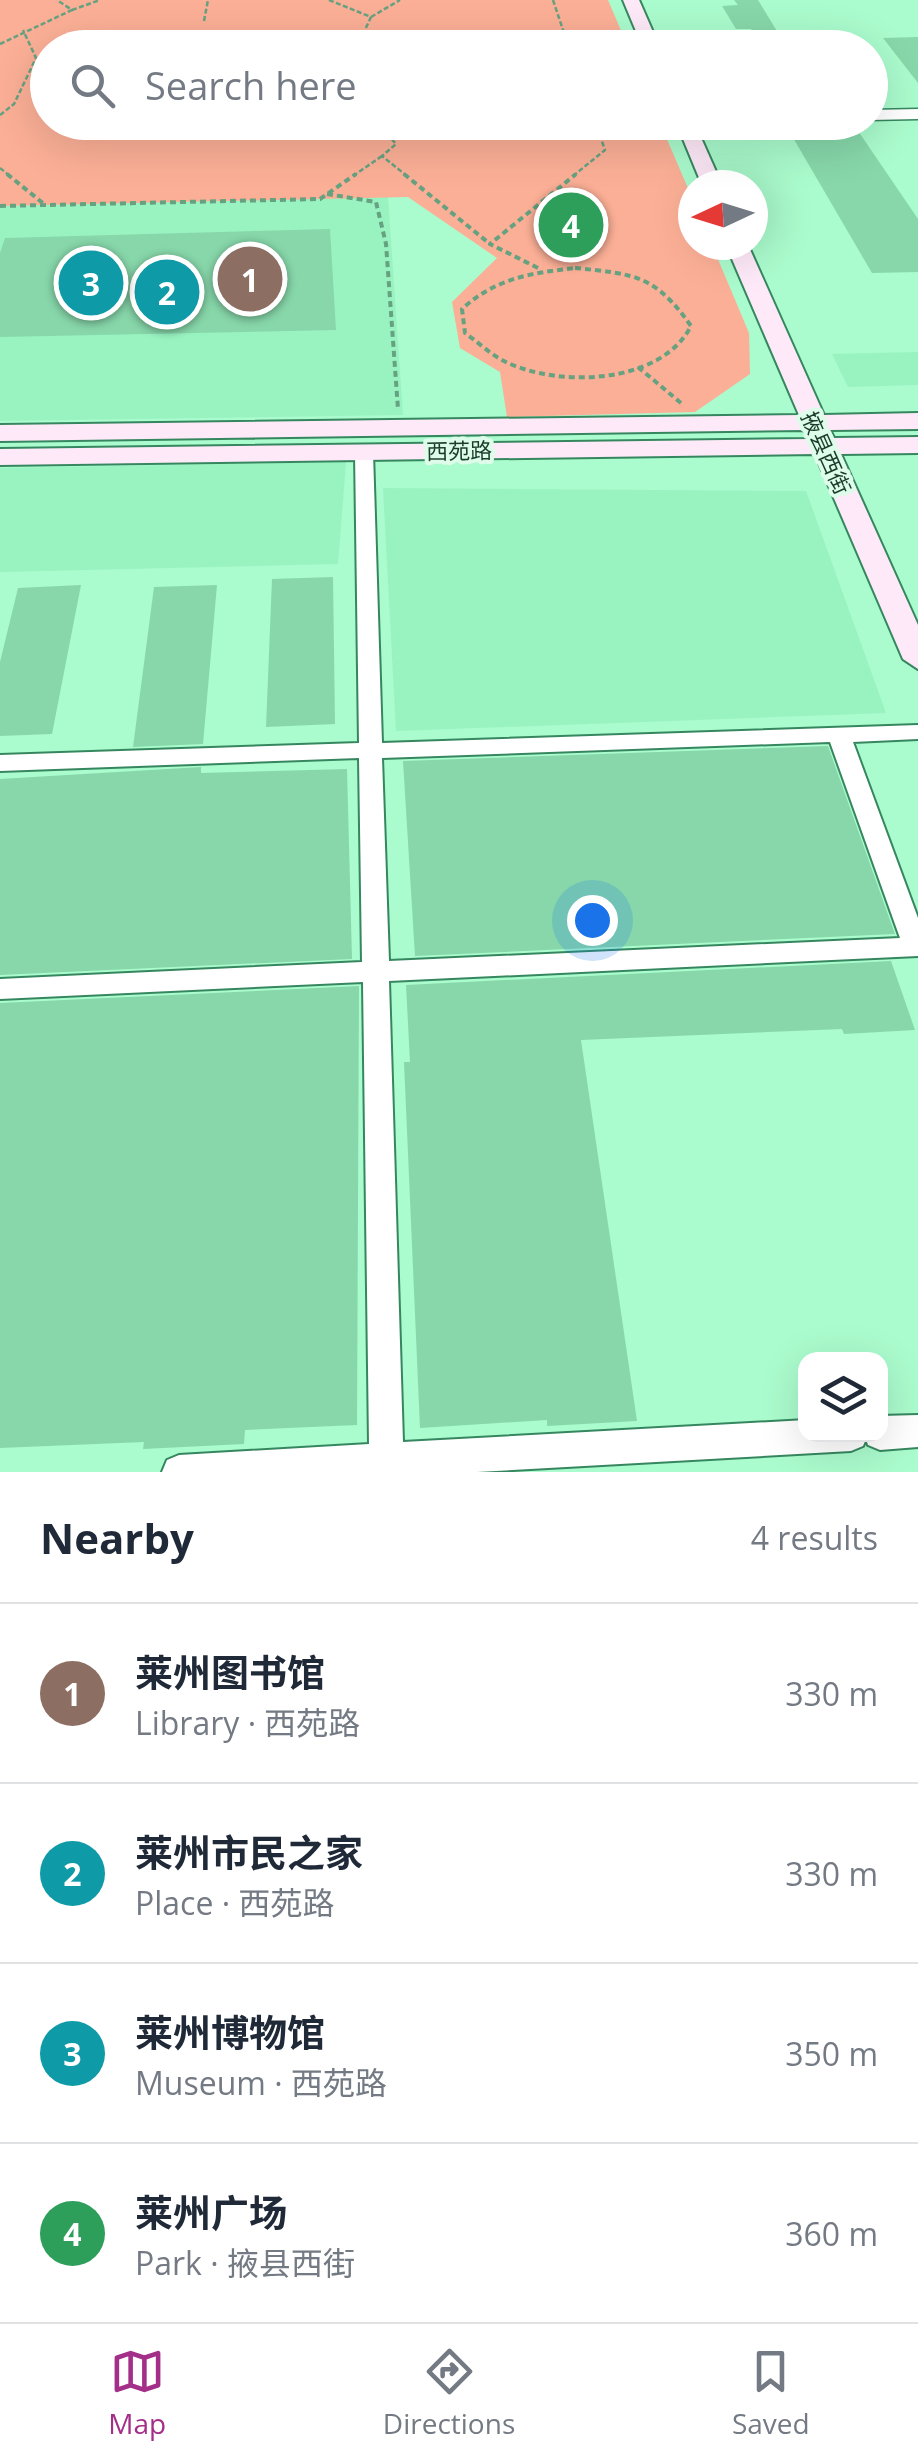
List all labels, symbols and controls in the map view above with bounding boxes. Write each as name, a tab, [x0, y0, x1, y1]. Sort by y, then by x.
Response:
search box	[30, 30, 888, 140]
icon: search	[65, 58, 120, 113]
text: Search here	[145, 59, 357, 111]
north arrow	[678, 170, 768, 260]
pin: 4	[538, 188, 604, 262]
pin: 1	[218, 242, 282, 316]
pin: 3	[58, 246, 124, 320]
pin: 2	[134, 254, 200, 330]
street label: 掖县西街	[795, 406, 859, 499]
street label: 西苑路	[426, 434, 492, 466]
your location	[567, 895, 618, 946]
map controls	[798, 1352, 888, 1442]
button: layers	[798, 1352, 888, 1442]
text: Nearby	[40, 1509, 194, 1566]
text: 4 results	[751, 1516, 878, 1559]
text: 莱州图书馆	[135, 1646, 325, 1698]
text: 1	[63, 1672, 82, 1715]
text: 330 m	[785, 1672, 878, 1715]
text: Library · 西苑路	[135, 1701, 360, 1744]
text: 莱州市民之家	[135, 1826, 363, 1878]
text: 2	[63, 1852, 82, 1895]
text: 330 m	[785, 1852, 878, 1895]
text: Place · 西苑路	[135, 1881, 334, 1924]
text: 莱州博物馆	[135, 2006, 325, 2058]
text: 3	[63, 2032, 82, 2075]
text: 350 m	[785, 2032, 878, 2075]
text: Museum · 西苑路	[135, 2061, 387, 2104]
text: 莱州广场	[135, 2186, 287, 2238]
text: 4	[63, 2212, 82, 2255]
text: 360 m	[785, 2212, 878, 2255]
text: Park · 掖县西街	[135, 2241, 355, 2284]
tab: Map	[108, 2344, 166, 2442]
tab: Directions	[383, 2344, 515, 2442]
tab: Saved	[732, 2344, 810, 2442]

